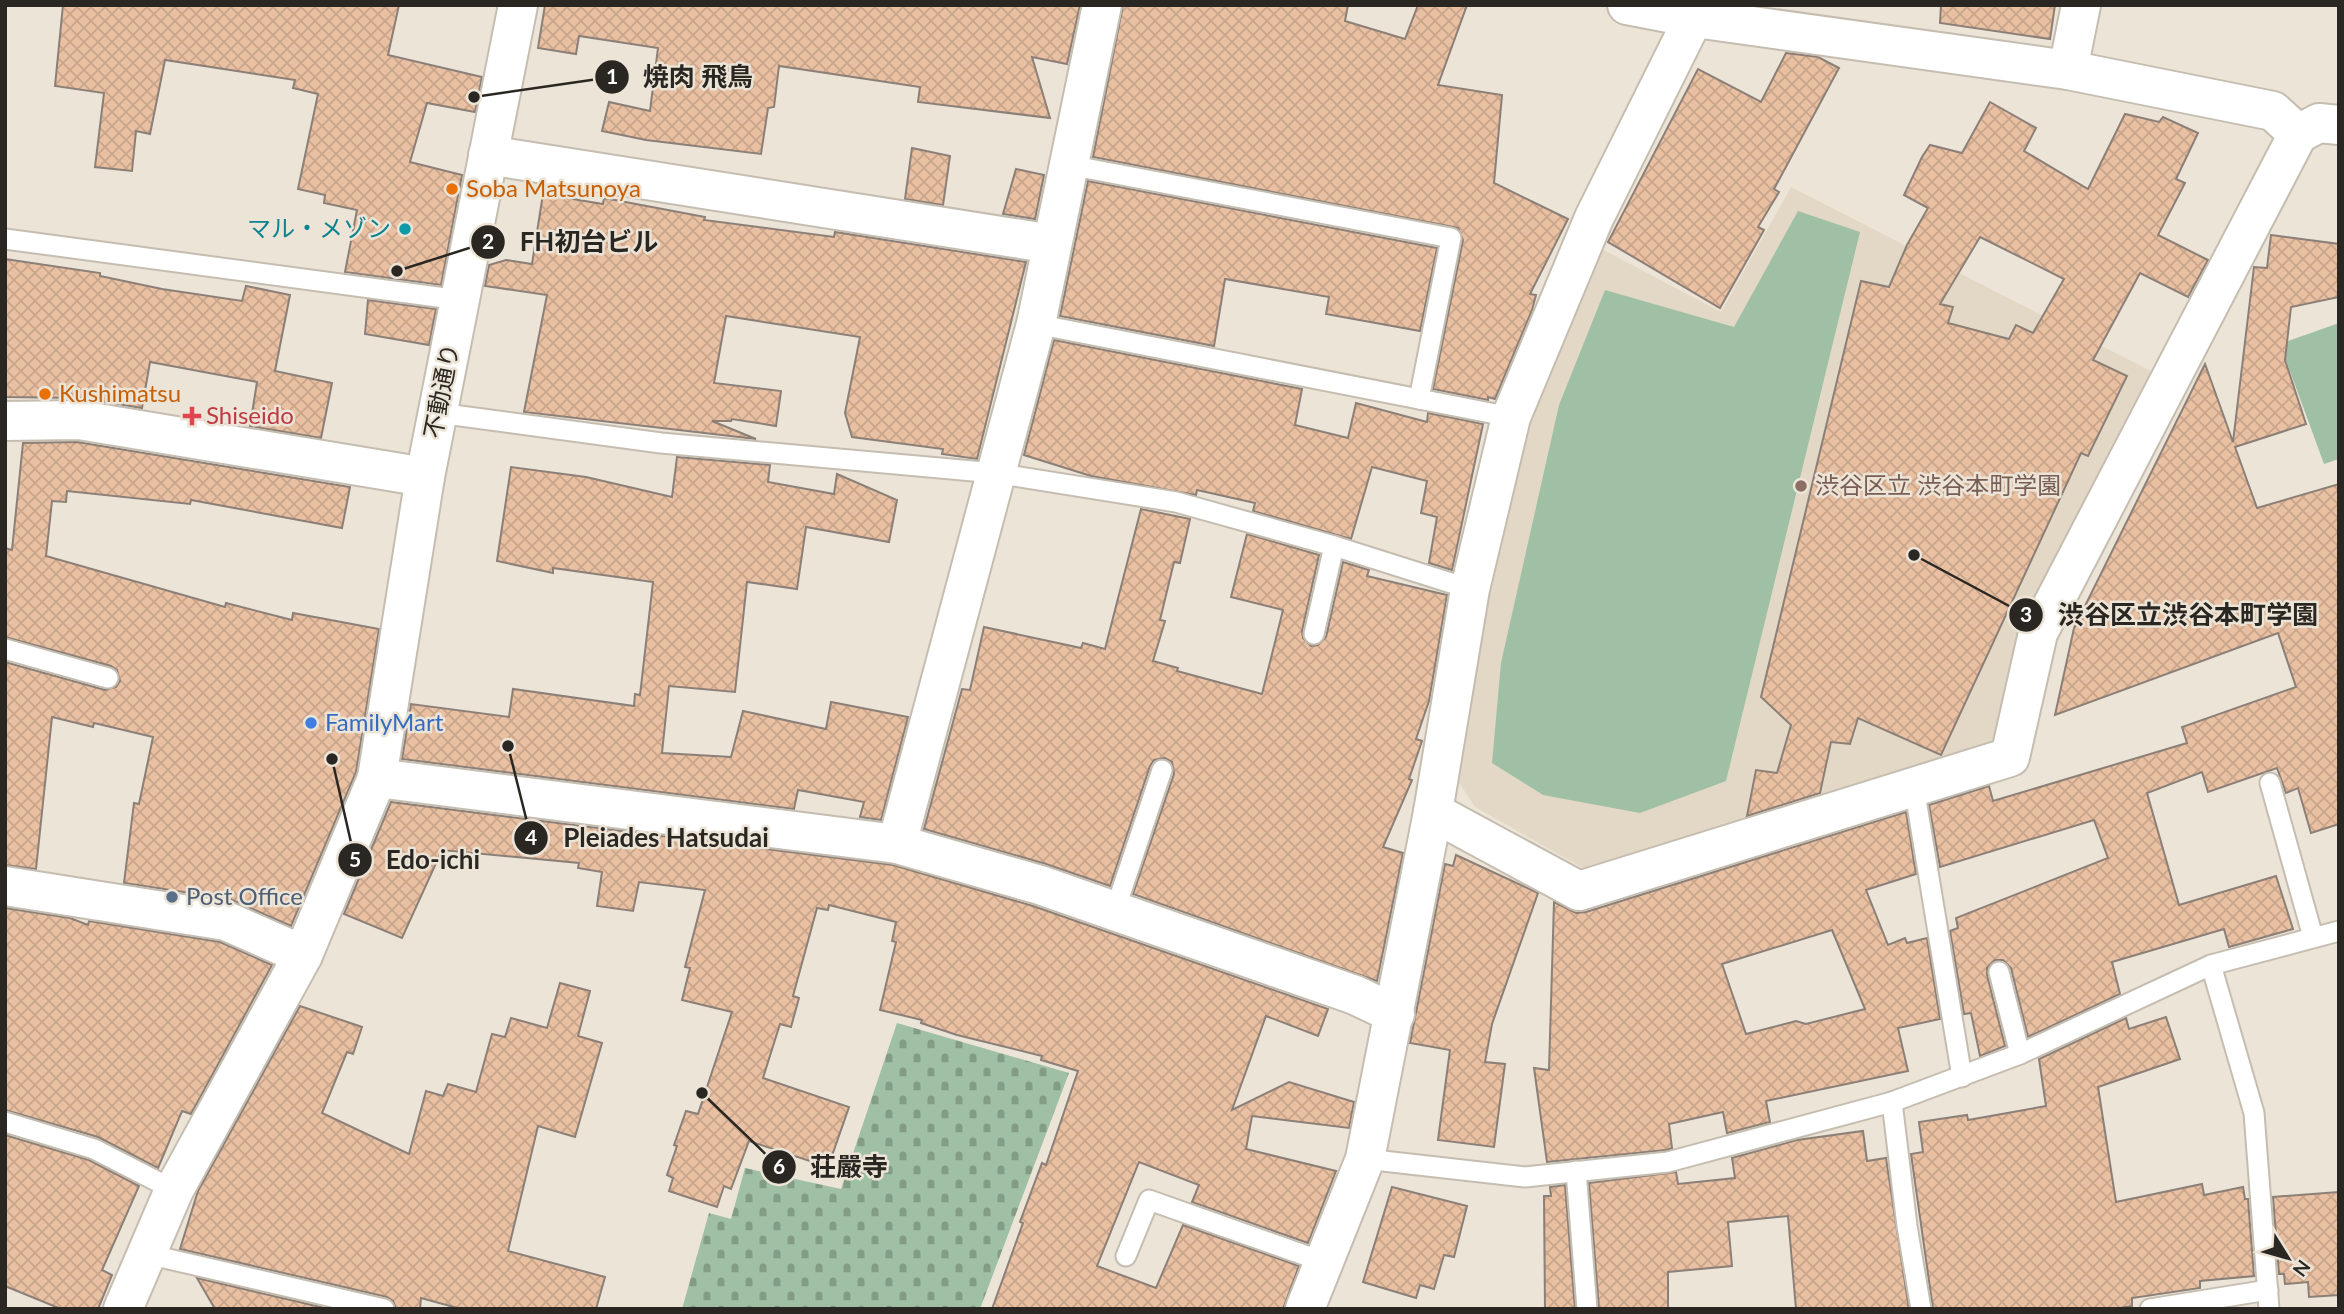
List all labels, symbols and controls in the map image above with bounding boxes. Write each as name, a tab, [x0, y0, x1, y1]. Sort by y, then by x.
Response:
callout: 焼肉 飛鳥	[594, 53, 768, 100]
text: 焼肉 飛鳥	[643, 60, 753, 92]
text: 1	[606, 63, 618, 88]
place label: Soba Matsunoya	[466, 173, 641, 202]
marker: Soba Matsunoya	[444, 181, 460, 197]
place label: マル・メゾン	[247, 213, 391, 242]
callout: FH初台ビル	[471, 218, 673, 265]
marker: マル・メゾン	[397, 221, 413, 237]
text: FH初台ビル	[520, 225, 658, 257]
text: 2	[482, 228, 494, 253]
street label: 不動通り	[417, 341, 464, 441]
place label: Kushimatsu	[59, 378, 181, 407]
marker: Kushimatsu	[37, 386, 53, 402]
place label: Shiseido	[206, 400, 294, 429]
marker: Shiseido	[184, 408, 200, 424]
place label: 渋谷区立 渋谷本町学園	[1815, 470, 2061, 499]
marker: 渋谷区立 渋谷本町学園	[1793, 478, 1809, 494]
callout: 渋谷区立渋谷本町学園	[2009, 591, 2332, 638]
text: 渋谷区立渋谷本町学園	[2058, 598, 2318, 630]
text: 3	[2020, 601, 2032, 626]
place label: FamilyMart	[325, 707, 444, 736]
marker: FamilyMart	[303, 715, 319, 731]
callout: Pleiades Hatsudai	[514, 814, 782, 861]
text: Pleiades Hatsudai	[563, 821, 769, 853]
text: 4	[525, 824, 537, 849]
callout: Edo-ichi	[337, 836, 494, 883]
text: Edo-ichi	[386, 843, 480, 875]
text: 5	[349, 846, 361, 871]
place label: Post Office	[186, 881, 303, 910]
marker: Post Office	[164, 889, 180, 905]
callout: 荘嚴寺	[761, 1143, 902, 1190]
text: 荘嚴寺	[810, 1150, 888, 1182]
text: 6	[773, 1153, 785, 1178]
north arrow	[2253, 1223, 2323, 1293]
text: N	[2288, 1256, 2316, 1281]

